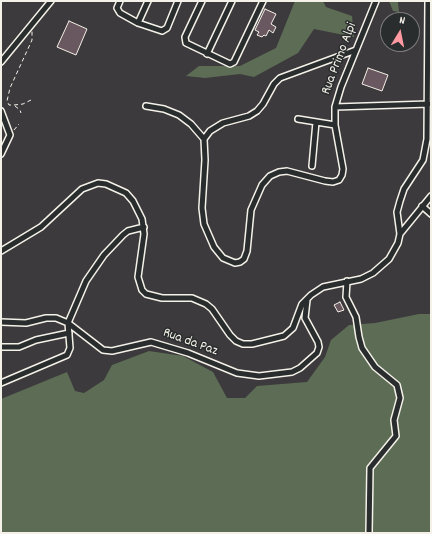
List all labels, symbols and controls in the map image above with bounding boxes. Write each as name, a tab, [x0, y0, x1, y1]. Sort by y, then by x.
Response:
north arrow	[380, 12, 420, 52]
text: N	[398, 13, 406, 30]
street label: Rua Primo Alpi	[319, 21, 361, 97]
street label: Rua da Paz	[160, 325, 220, 361]

